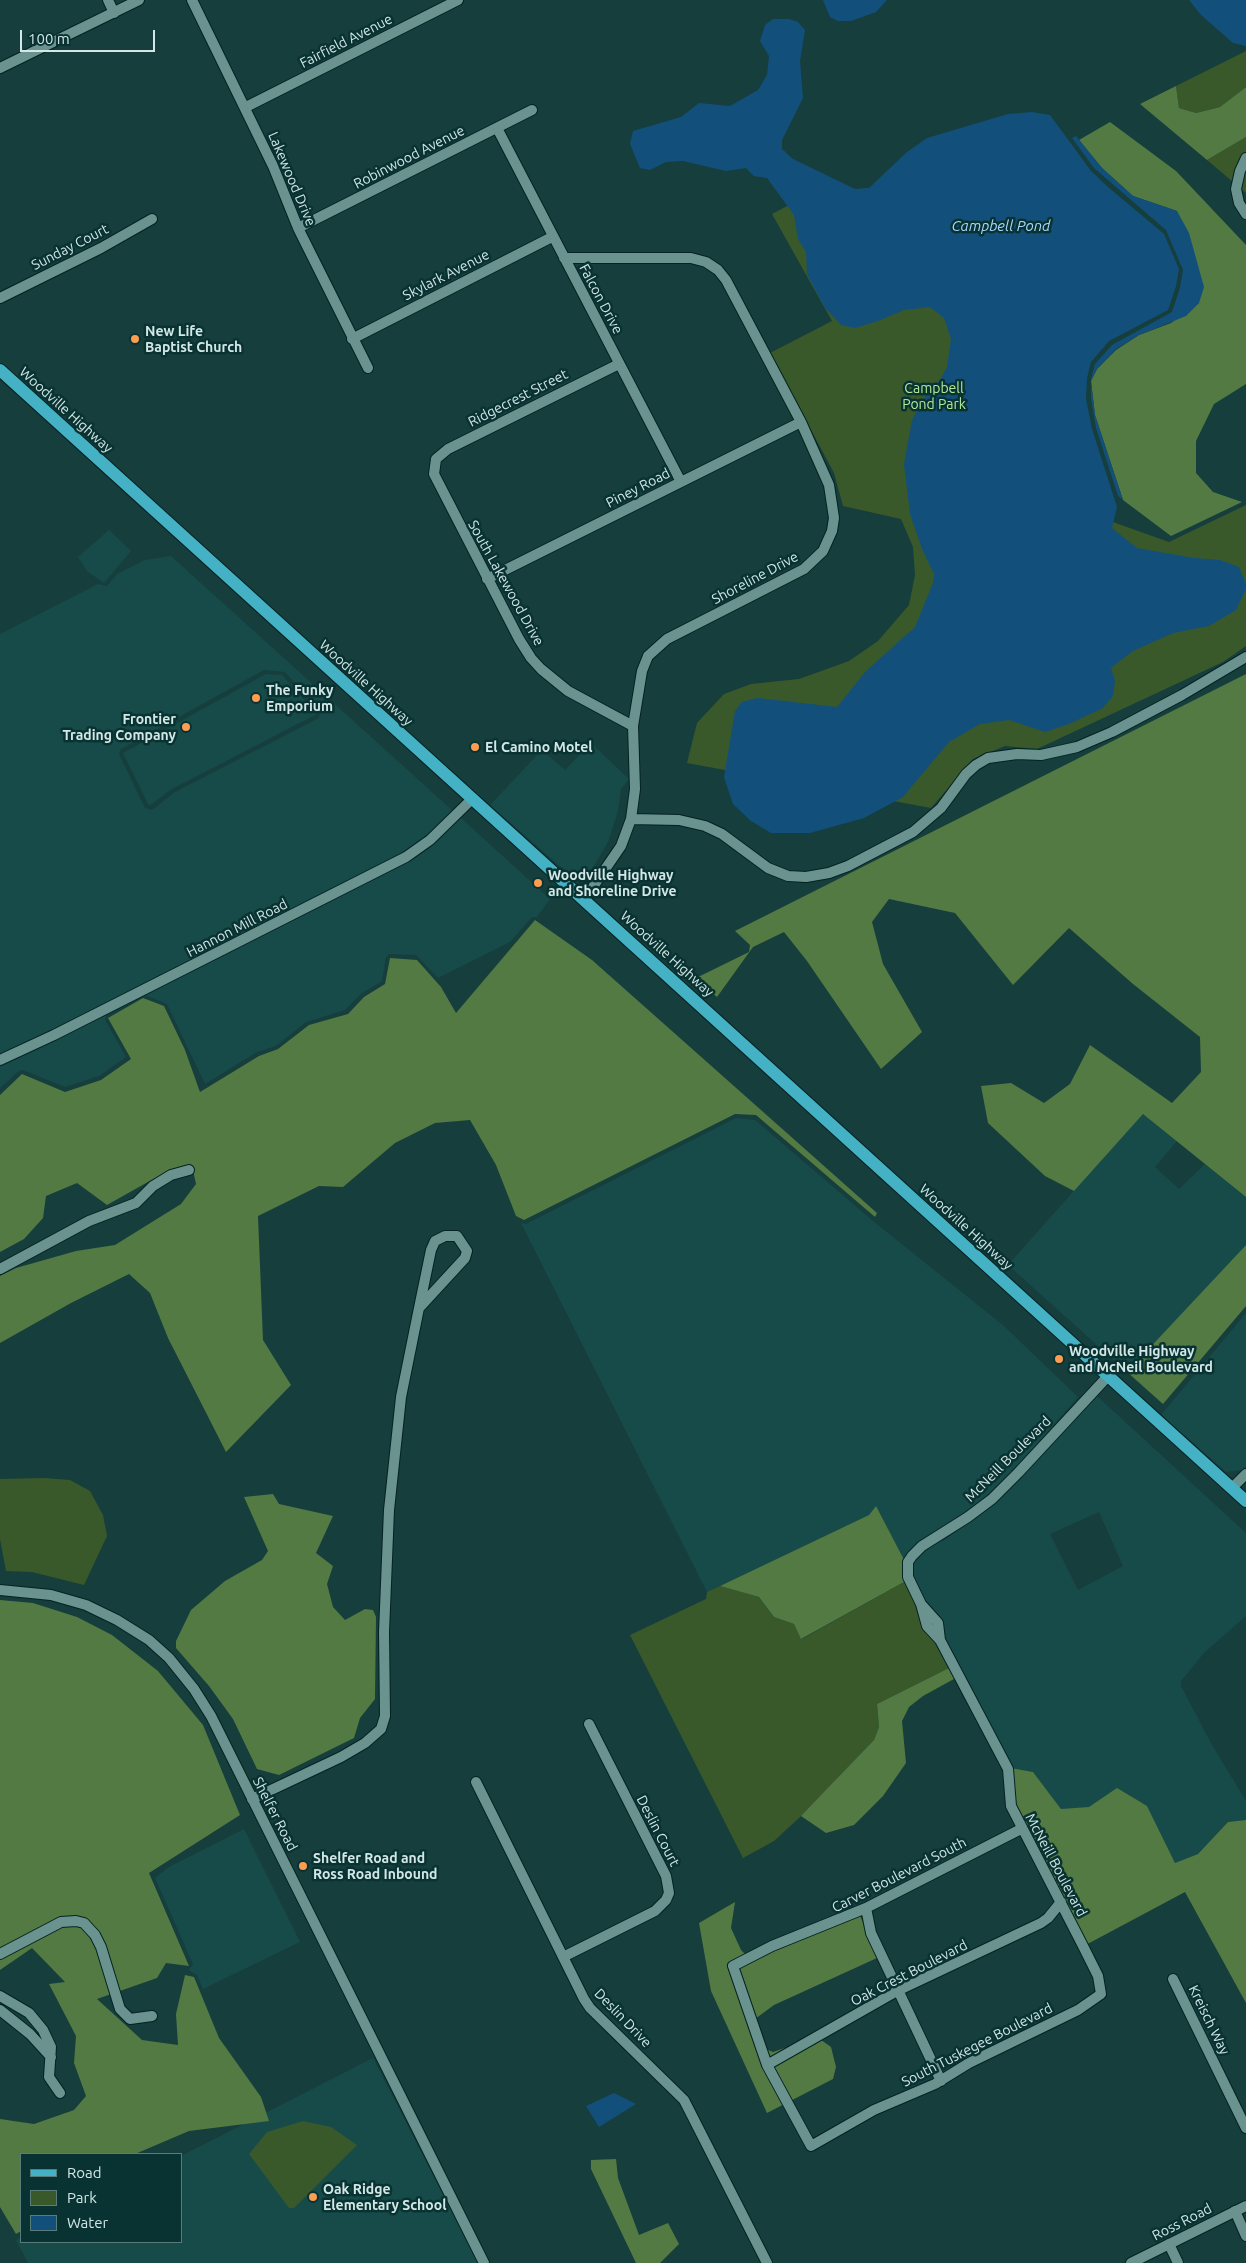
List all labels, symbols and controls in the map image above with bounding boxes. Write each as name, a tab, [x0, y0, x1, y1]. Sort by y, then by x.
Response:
street label: Fairfield Avenue	[297, 10, 395, 72]
scale bar	[22, 20, 158, 52]
text: 100 m	[28, 30, 70, 47]
street label: Robinwood Avenue	[351, 122, 467, 192]
street label: Lakewood Drive	[265, 129, 319, 229]
water label: Campbell Pond	[952, 217, 1050, 235]
street label: Sunday Court	[29, 220, 111, 274]
street label: Skylark Avenue	[400, 246, 492, 304]
street label: Falcon Drive	[576, 261, 626, 337]
place label: New Life Baptist Church	[145, 323, 242, 356]
marker: New Life Baptist Church	[129, 333, 141, 345]
street label: Woodville Highway	[16, 364, 116, 456]
street label: Ridgecrest Street	[465, 366, 571, 430]
park label: Campbell Pond Park	[902, 380, 966, 412]
street label: Piney Road	[603, 465, 673, 511]
street label: South Lakewood Drive	[465, 517, 547, 649]
street label: Shoreline Drive	[709, 548, 801, 608]
street label: Woodville Highway	[316, 637, 416, 729]
place label: The Funky Emporium	[266, 682, 333, 714]
marker: The Funky Emporium	[250, 692, 262, 704]
place label: Frontier Trading Company	[62, 711, 176, 744]
marker: Frontier Trading Company	[180, 721, 192, 733]
place label: El Camino Motel	[485, 739, 592, 755]
marker: El Camino Motel	[469, 741, 481, 753]
place label: Woodville Highway and Shoreline Drive	[548, 867, 677, 900]
marker: Woodville Highway and Shoreline Drive	[532, 877, 544, 889]
street label: Hannon Mill Road	[184, 895, 290, 961]
street label: Woodville Highway	[617, 908, 717, 1000]
street label: Woodville Highway	[916, 1181, 1016, 1273]
place label: Woodville Highway and McNeil Boulevard	[1069, 1343, 1213, 1375]
marker: Woodville Highway and McNeil Boulevard	[1053, 1353, 1065, 1365]
street label: McNeill Boulevard	[962, 1413, 1054, 1505]
street label: Shelfer Road	[249, 1774, 301, 1854]
street label: Deslin Court	[633, 1793, 683, 1869]
street label: McNeill Boulevard	[1022, 1811, 1090, 1919]
street label: Carver Boulevard South	[829, 1834, 969, 1916]
place label: Shelfer Road and Ross Road Inbound	[313, 1850, 438, 1882]
marker: Shelfer Road and Ross Road Inbound	[297, 1860, 309, 1872]
street label: Oak Crest Boulevard	[848, 1936, 970, 2010]
street label: Kreisch Way	[1185, 1982, 1233, 2058]
street label: Deslin Drive	[591, 1985, 655, 2051]
street label: South Tuskegee Boulevard	[899, 2000, 1055, 2090]
legend	[20, 2153, 182, 2243]
text: Road	[67, 2164, 102, 2181]
place label: Oak Ridge Elementary School	[323, 2181, 446, 2214]
text: Park	[67, 2189, 97, 2206]
marker: Oak Ridge Elementary School	[307, 2191, 319, 2203]
street label: Ross Road	[1149, 2200, 1215, 2244]
text: Water	[67, 2214, 108, 2231]

